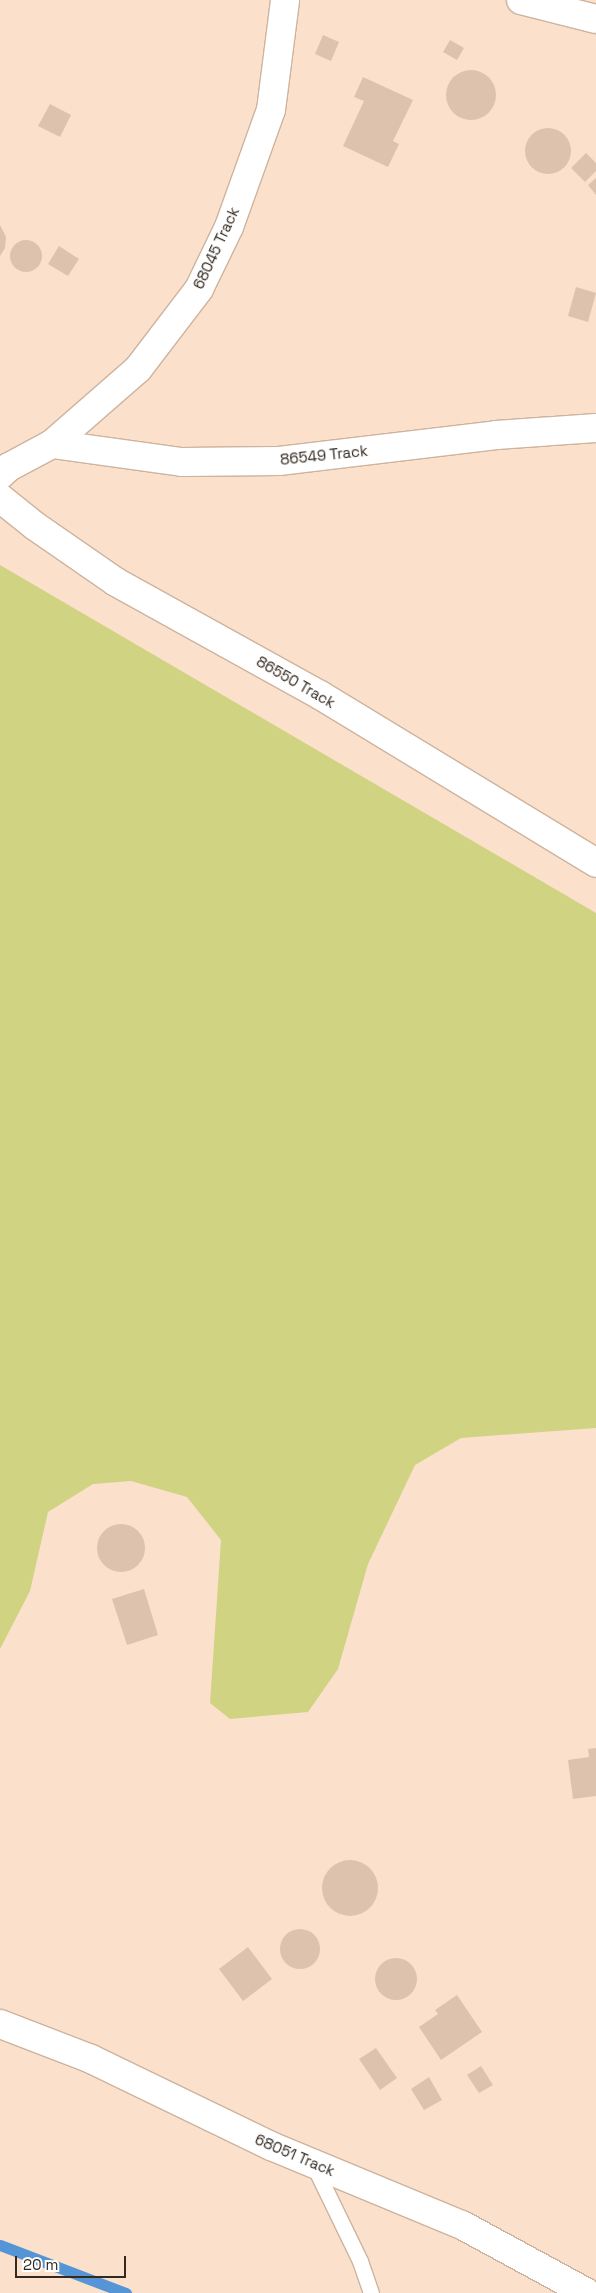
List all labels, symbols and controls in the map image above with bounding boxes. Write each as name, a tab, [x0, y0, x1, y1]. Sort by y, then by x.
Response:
street label: 68045 Track	[189, 204, 243, 292]
street label: 86549 Track	[279, 441, 369, 469]
street label: 86550 Track	[253, 652, 339, 712]
street label: 68051 Track	[252, 2130, 338, 2180]
scale bar	[18, 2246, 129, 2278]
text: 20 m	[23, 2255, 58, 2274]

